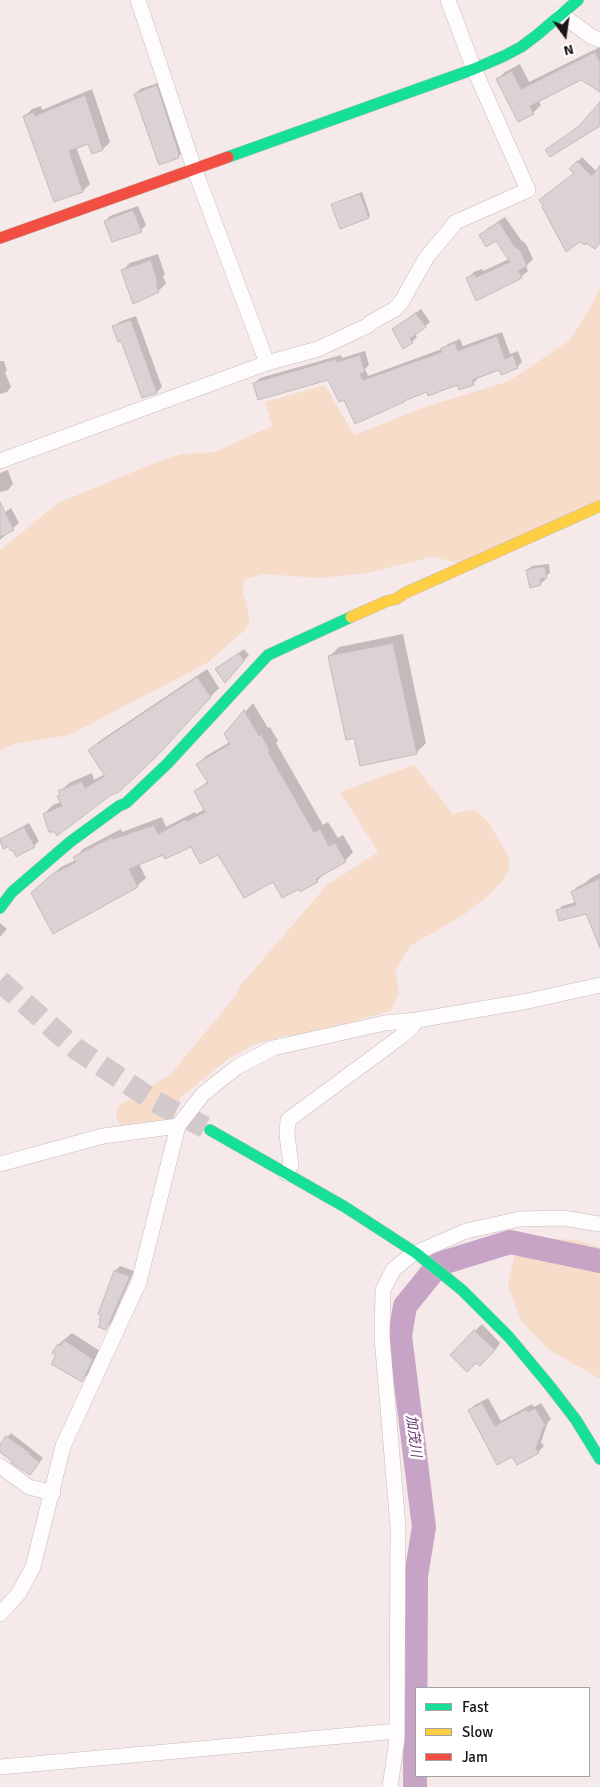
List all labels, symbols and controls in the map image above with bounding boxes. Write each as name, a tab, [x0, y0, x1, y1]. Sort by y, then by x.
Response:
north arrow	[540, 10, 590, 60]
text: N	[562, 41, 576, 59]
water label: 加茂川	[402, 1414, 424, 1458]
legend	[415, 1687, 590, 1777]
text: Fast	[462, 1698, 489, 1716]
text: Slow	[462, 1723, 493, 1741]
text: Jam	[462, 1748, 488, 1766]

